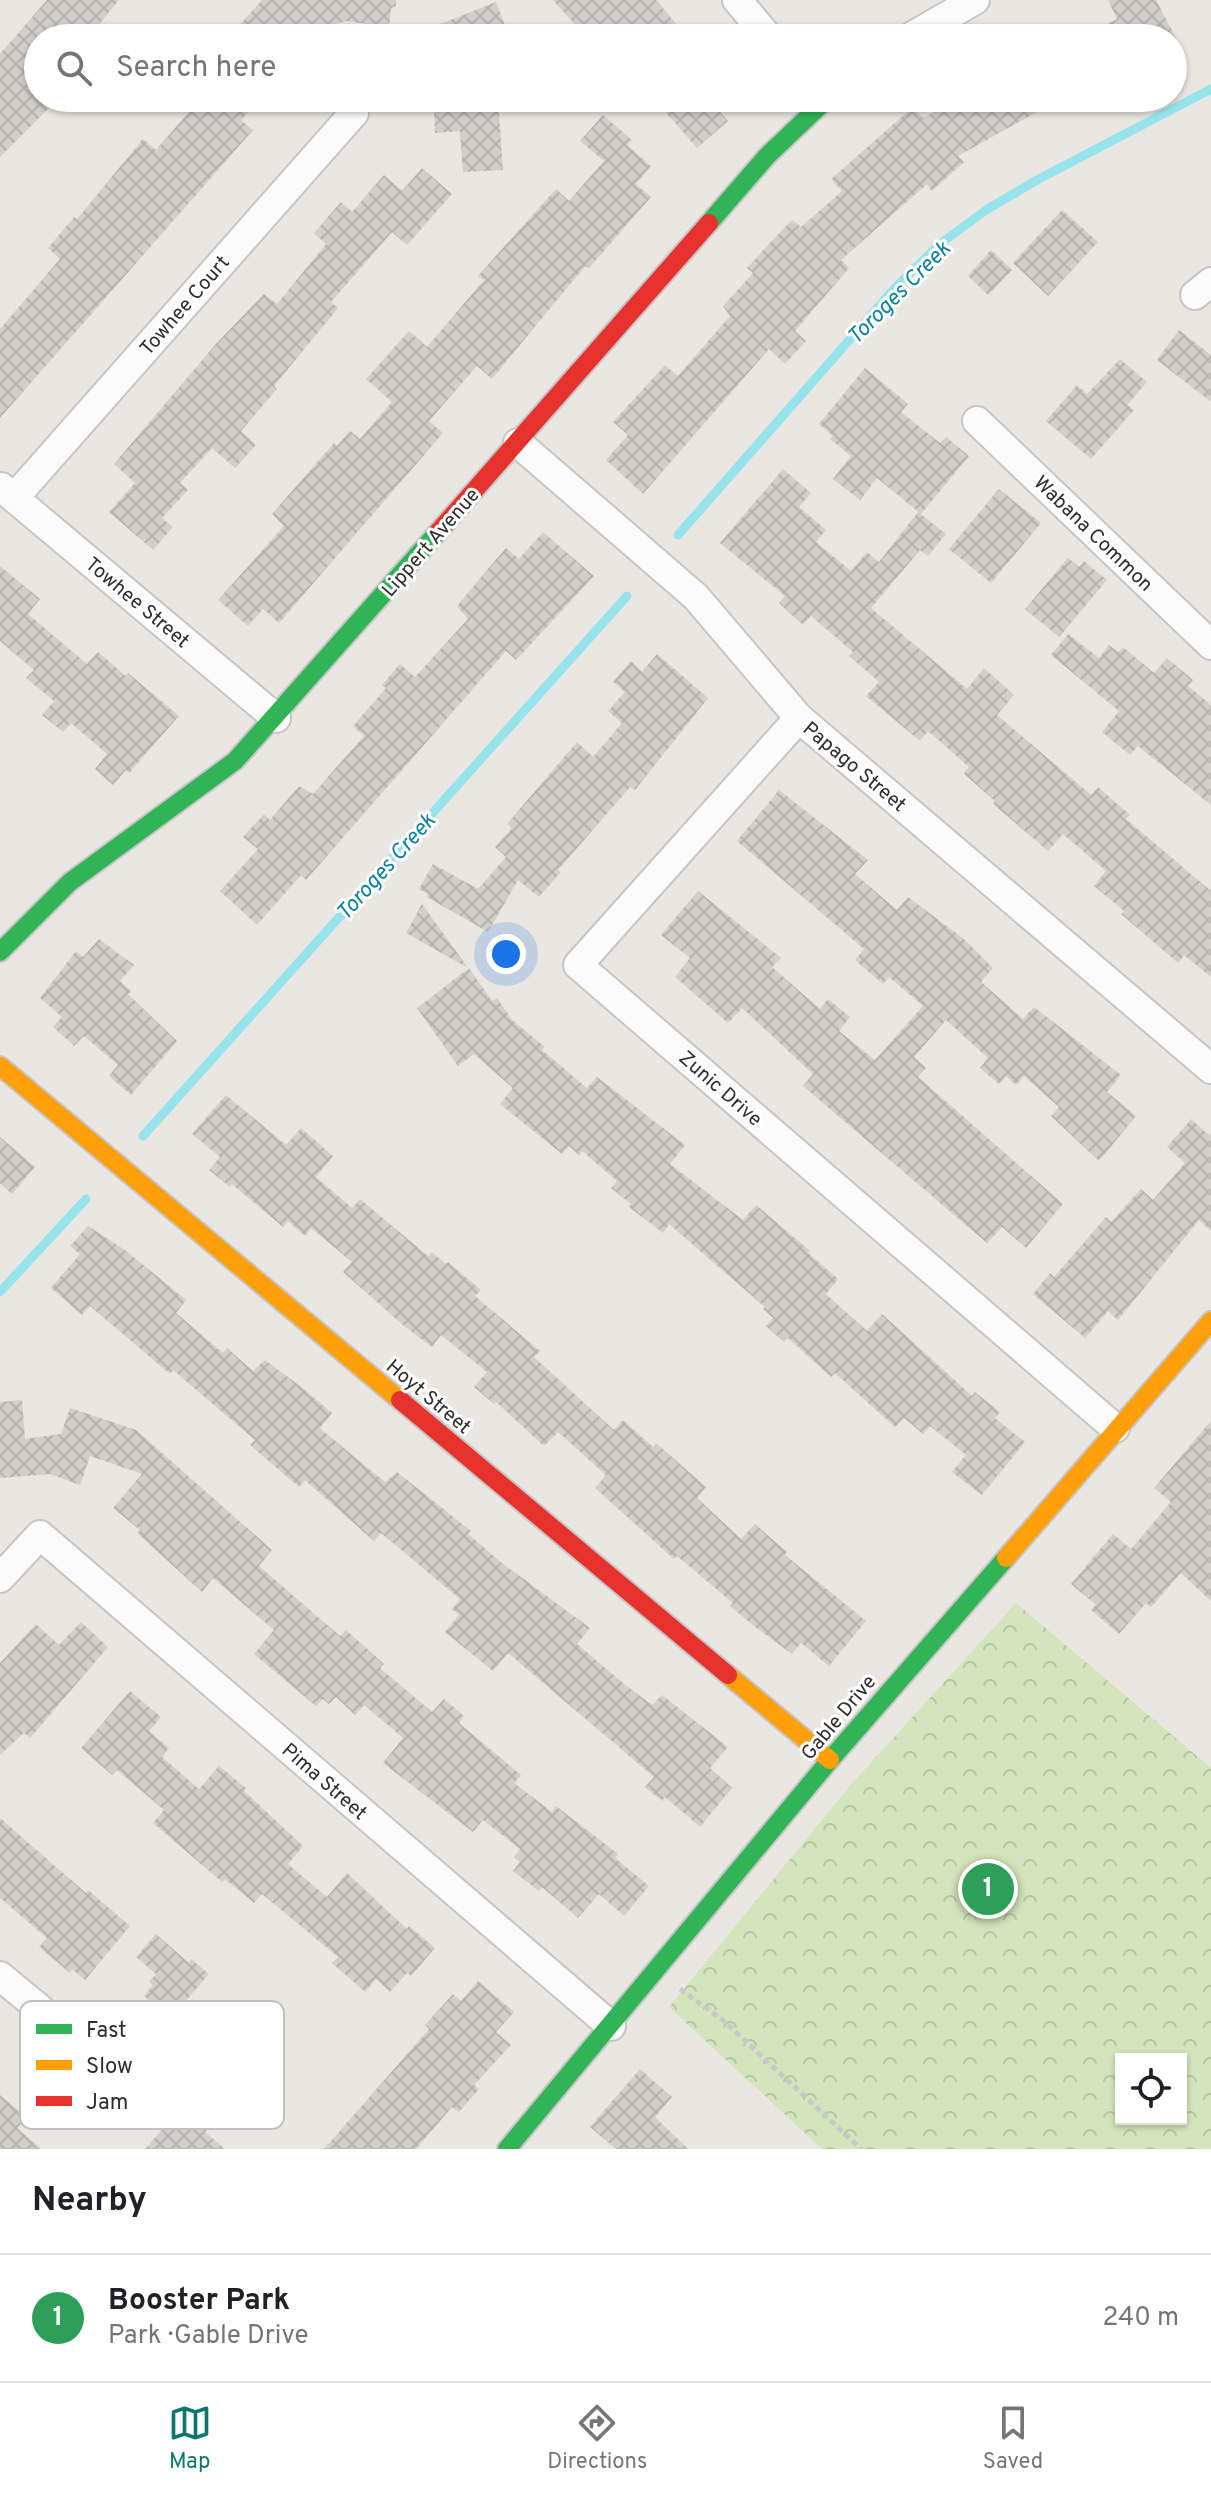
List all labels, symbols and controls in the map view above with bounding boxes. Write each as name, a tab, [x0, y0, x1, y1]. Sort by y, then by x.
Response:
search box	[24, 24, 1187, 112]
icon: search	[52, 46, 96, 90]
text: Search here	[116, 50, 276, 87]
water label: Toroges Creek	[842, 236, 958, 351]
street label: Towhee Court	[135, 251, 236, 362]
street label: Wabana Common	[1027, 471, 1158, 598]
street label: Lippert Avenue	[377, 483, 486, 603]
street label: Towhee Street	[79, 552, 194, 655]
street label: Papago Street	[797, 717, 911, 818]
water label: Toroges Creek	[332, 808, 443, 927]
your location	[486, 934, 526, 974]
street label: Zunic Drive	[672, 1046, 767, 1133]
street label: Hoyt Street	[380, 1354, 476, 1441]
street label: Gable Drive	[796, 1670, 883, 1766]
street label: Pima Street	[276, 1738, 372, 1827]
pin: 1	[962, 1859, 1014, 1919]
legend	[20, 2001, 284, 2129]
text: Fast	[86, 2018, 127, 2045]
map controls	[1115, 2053, 1187, 2125]
button: locate	[1115, 2053, 1187, 2125]
text: Slow	[86, 2054, 133, 2081]
text: Jam	[86, 2090, 129, 2117]
text: Nearby	[32, 2180, 147, 2223]
text: Booster Park	[108, 2283, 290, 2320]
text: 1	[53, 2302, 63, 2335]
text: 240 m	[1102, 2302, 1179, 2335]
text: Park · Gable Drive	[108, 2320, 309, 2353]
tab: Map	[168, 2401, 212, 2476]
tab: Directions	[547, 2401, 647, 2476]
tab: Saved	[983, 2401, 1043, 2476]

